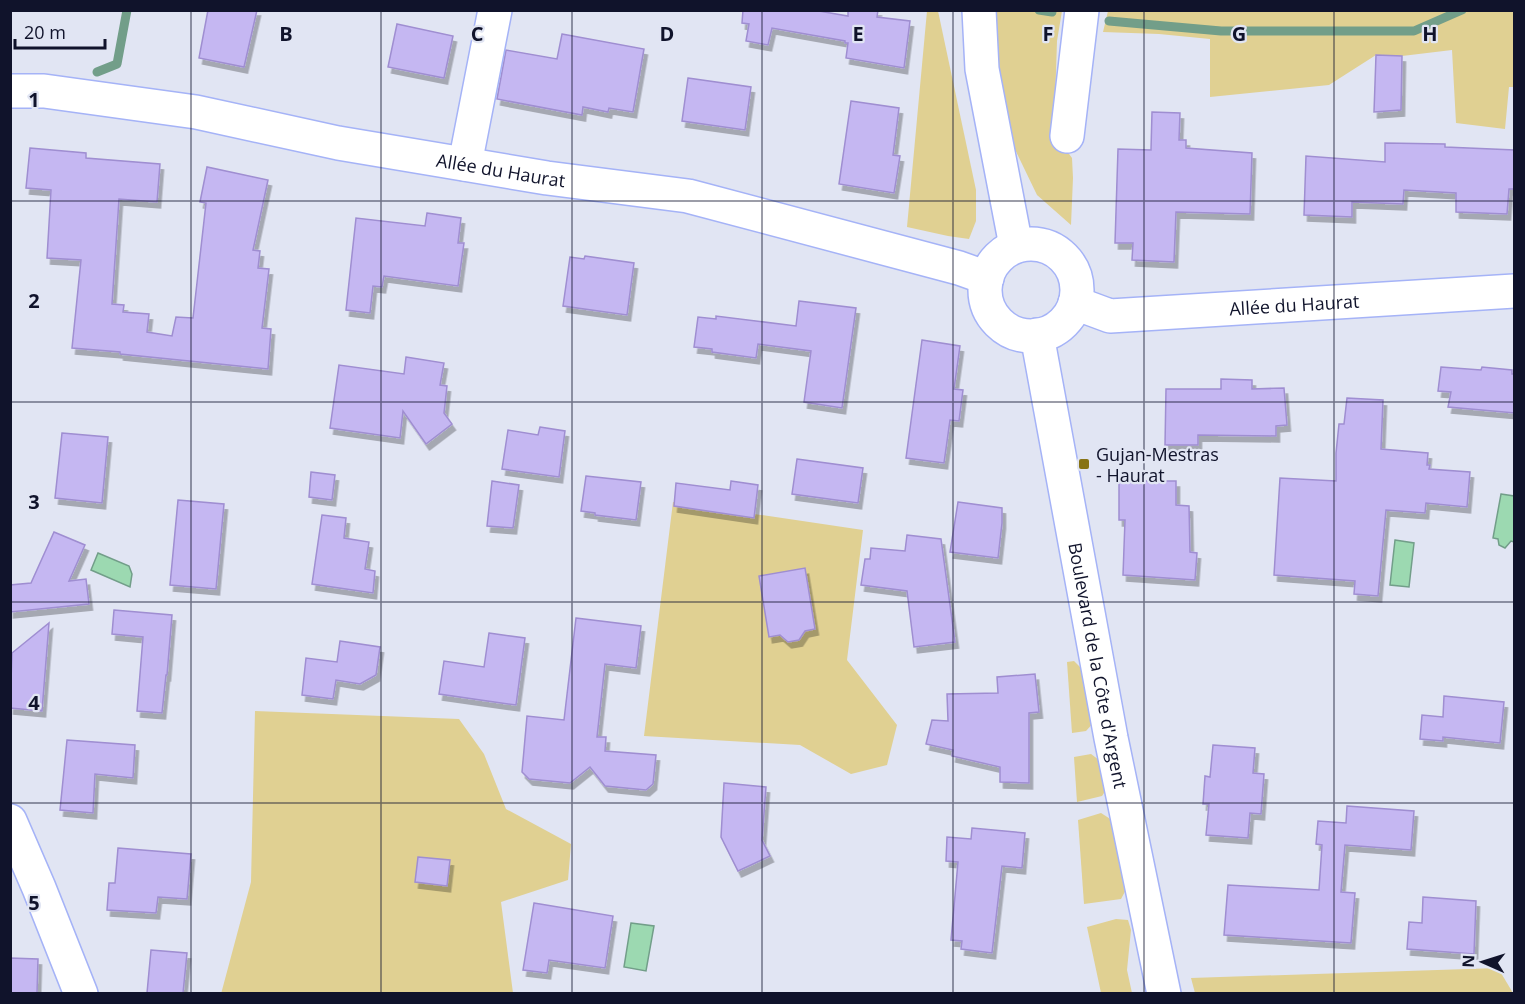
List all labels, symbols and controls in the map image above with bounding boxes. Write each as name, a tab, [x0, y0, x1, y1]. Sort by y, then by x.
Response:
scale bar	[15, 12, 105, 50]
text: 20 m	[24, 20, 66, 44]
text: B	[279, 20, 293, 47]
text: C	[471, 20, 484, 47]
text: D	[660, 20, 674, 47]
text: E	[852, 20, 864, 47]
text: F	[1043, 20, 1053, 47]
text: G	[1232, 20, 1246, 47]
text: H	[1422, 20, 1438, 47]
text: 1	[28, 86, 40, 113]
street label: Allée du Haurat	[435, 148, 567, 192]
text: 2	[28, 287, 40, 314]
street label: Allée du Haurat	[1229, 289, 1360, 321]
place label: Gujan-Mestras - Haurat	[1096, 442, 1219, 487]
marker: Gujan-Mestras - Haurat	[1077, 457, 1091, 471]
text: 3	[28, 488, 40, 515]
street label: Boulevard de la Côte d'Argent	[1063, 540, 1133, 791]
text: 4	[28, 689, 40, 716]
text: 5	[28, 889, 40, 916]
north arrow	[1453, 932, 1513, 992]
text: N	[1457, 954, 1479, 968]

